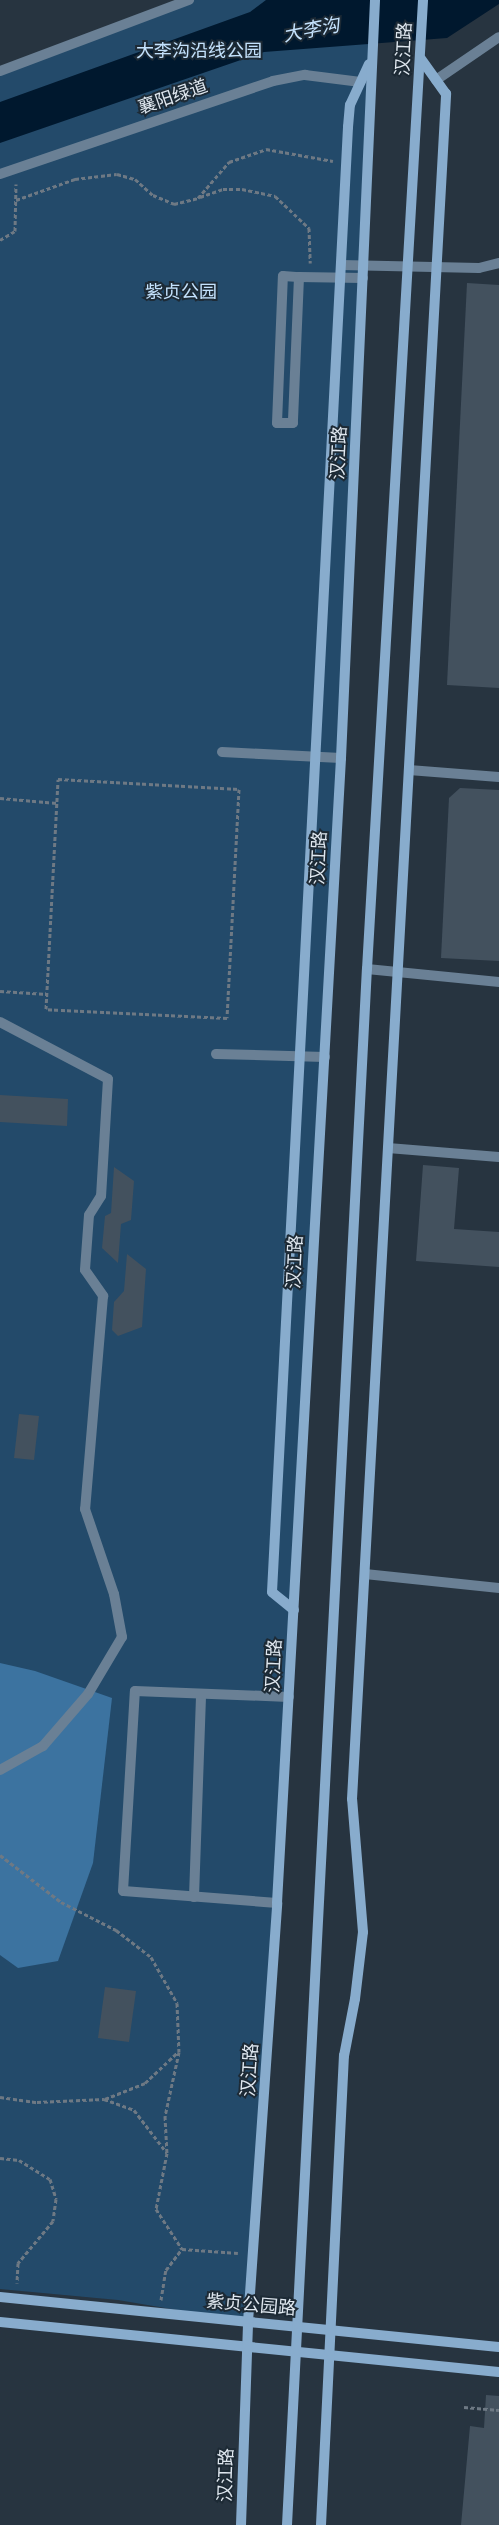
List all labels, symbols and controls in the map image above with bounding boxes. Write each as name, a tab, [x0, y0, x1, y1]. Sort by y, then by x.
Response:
water label: 大李沟	[281, 12, 341, 46]
street label: 汉江路	[392, 21, 416, 77]
park label: 大李沟沿线公园	[136, 40, 262, 62]
street label: 襄阳绿道	[135, 75, 211, 119]
park label: 紫贞公园	[145, 281, 217, 303]
street label: 汉江路	[327, 425, 351, 481]
street label: 汉江路	[307, 830, 331, 886]
street label: 汉江路	[283, 1234, 307, 1290]
street label: 汉江路	[262, 1638, 286, 1694]
street label: 汉江路	[237, 2042, 263, 2098]
street label: 紫贞公园路	[205, 2290, 297, 2320]
street label: 汉江路	[214, 2448, 238, 2502]

